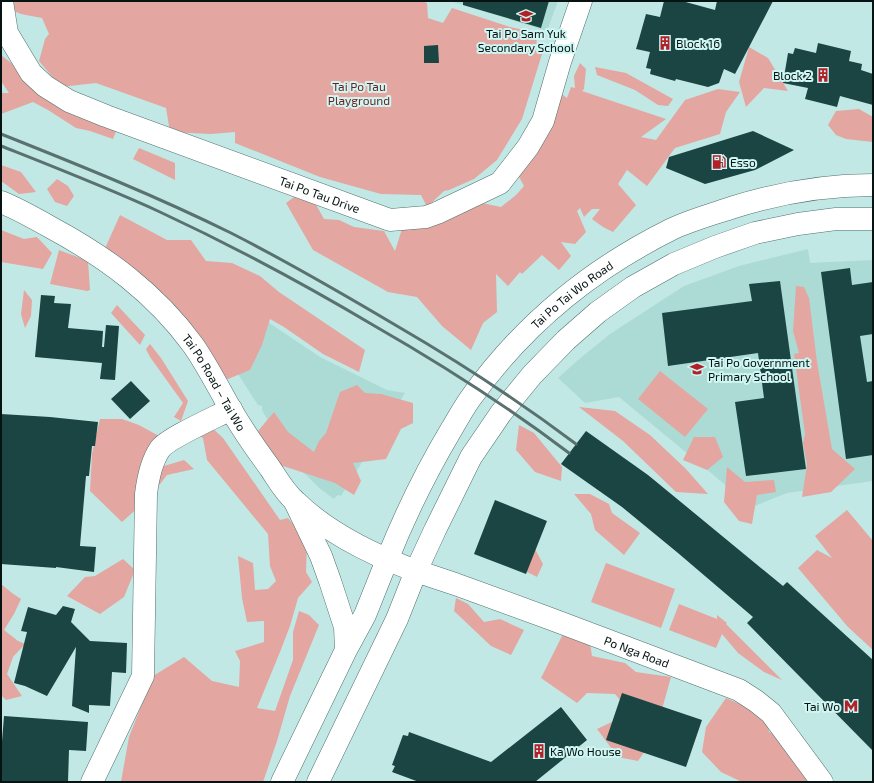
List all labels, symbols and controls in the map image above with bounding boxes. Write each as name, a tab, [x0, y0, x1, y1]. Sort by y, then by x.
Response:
school or university icon: Tai Po Sam Yuk Secondary School	[518, 8, 534, 24]
place label: Tai Po Sam Yuk Secondary School	[478, 26, 575, 54]
building icon: Block 16	[657, 35, 673, 51]
place label: Block 16	[676, 36, 720, 50]
building icon: Block 2	[815, 67, 831, 83]
place label: Block 2	[773, 68, 812, 82]
park label: Tai Po Tau Playground	[328, 79, 390, 107]
fuel station icon: Esso	[711, 154, 727, 170]
place label: Esso	[730, 155, 756, 169]
street label: Tai Po Tau Drive	[277, 173, 362, 215]
street label: Tai Po Tai Wo Road	[528, 258, 615, 331]
street label: Tai Po Road – Tai Wo	[180, 331, 249, 433]
place label: Tai Po Government Primary School	[708, 355, 810, 383]
school or university icon: Tai Po Government Primary School	[689, 361, 705, 377]
street label: Po Nga Road	[602, 633, 671, 670]
metro station icon: Tai Wo	[843, 698, 859, 714]
place label: Tai Wo	[804, 699, 840, 713]
building icon: Ka Wo House	[531, 743, 547, 759]
place label: Ka Wo House	[550, 744, 621, 758]

